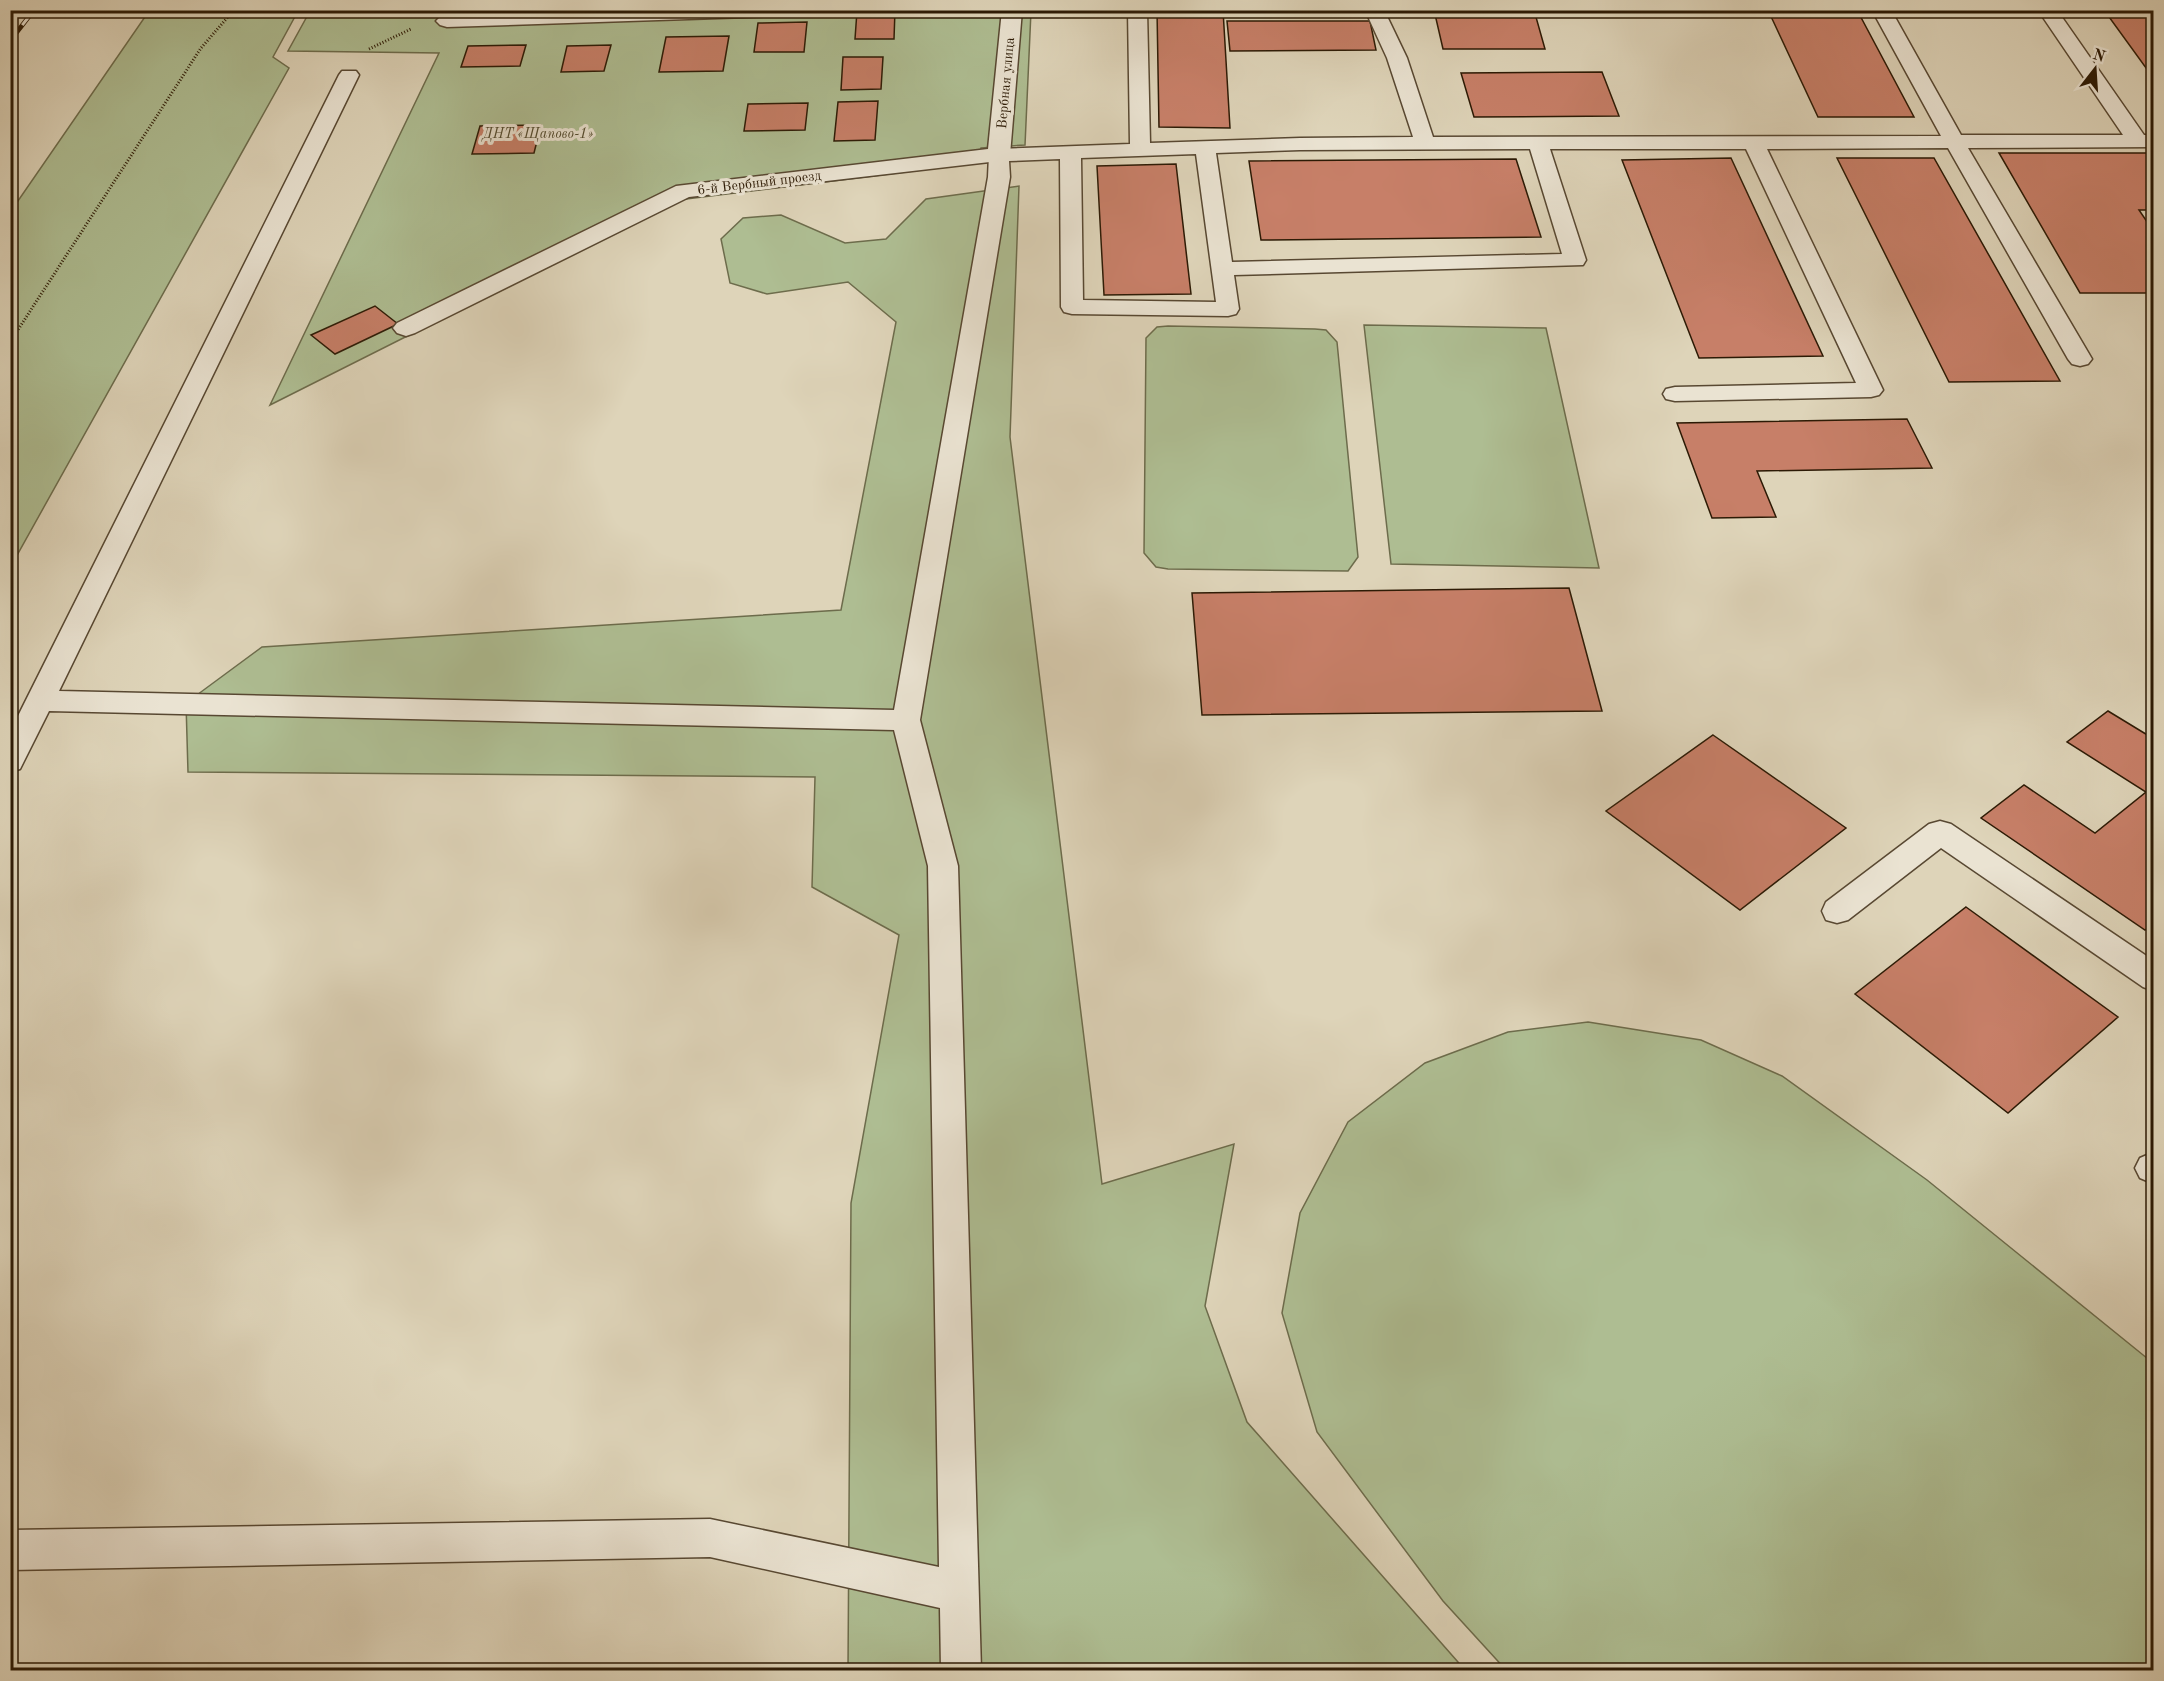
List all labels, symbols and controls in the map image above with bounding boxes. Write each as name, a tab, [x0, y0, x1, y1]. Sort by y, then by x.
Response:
street label: Вербная улица	[995, 37, 1017, 129]
north arrow	[2065, 39, 2125, 99]
text: N	[2091, 47, 2108, 66]
park label: ДНТ «Щапово-1»	[480, 127, 594, 142]
street label: 6-й Вербный проезд	[696, 168, 822, 198]

